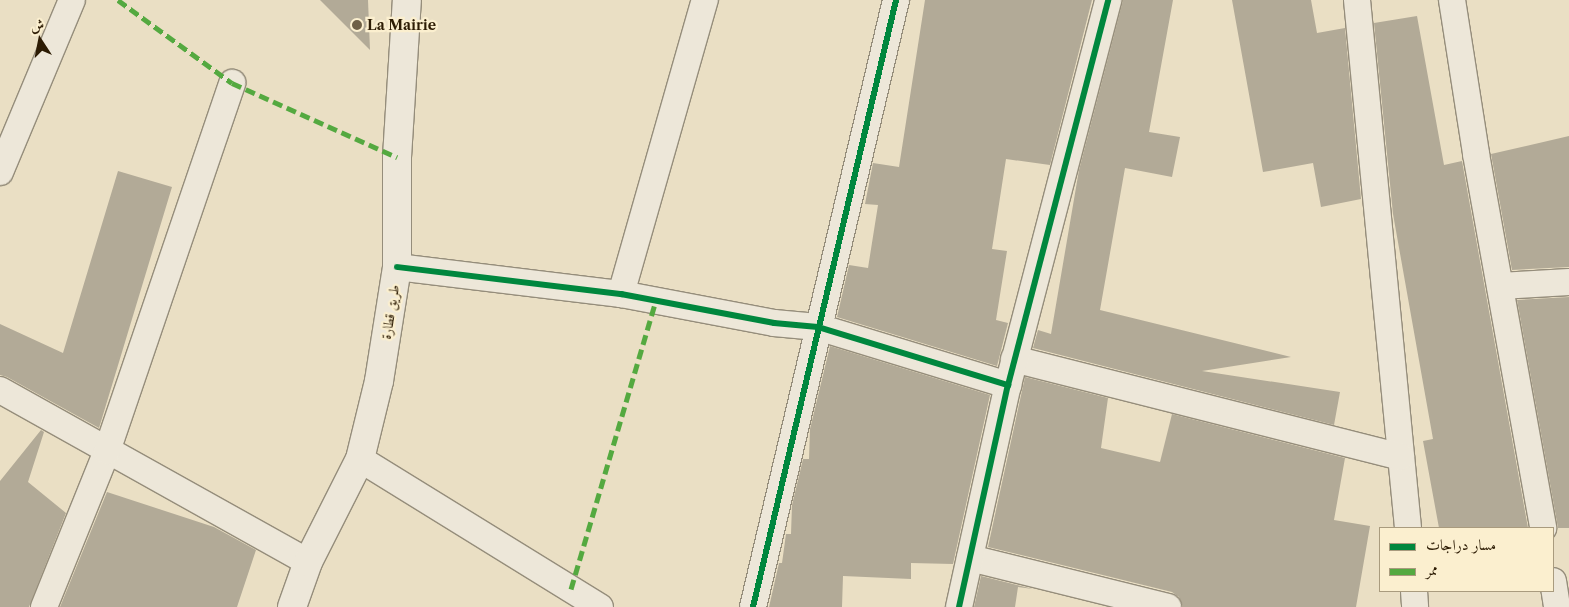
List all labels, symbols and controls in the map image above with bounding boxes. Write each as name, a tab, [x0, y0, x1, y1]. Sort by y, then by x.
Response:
north arrow	[15, 15, 65, 65]
text: ش	[29, 15, 46, 35]
place label: La Mairie	[367, 17, 436, 33]
marker: La Mairie	[351, 19, 363, 31]
street label: طريق قطارة	[377, 283, 403, 341]
legend	[1379, 527, 1554, 592]
text: مسار دراجات	[1426, 535, 1496, 554]
text: ممر	[1426, 560, 1438, 579]

